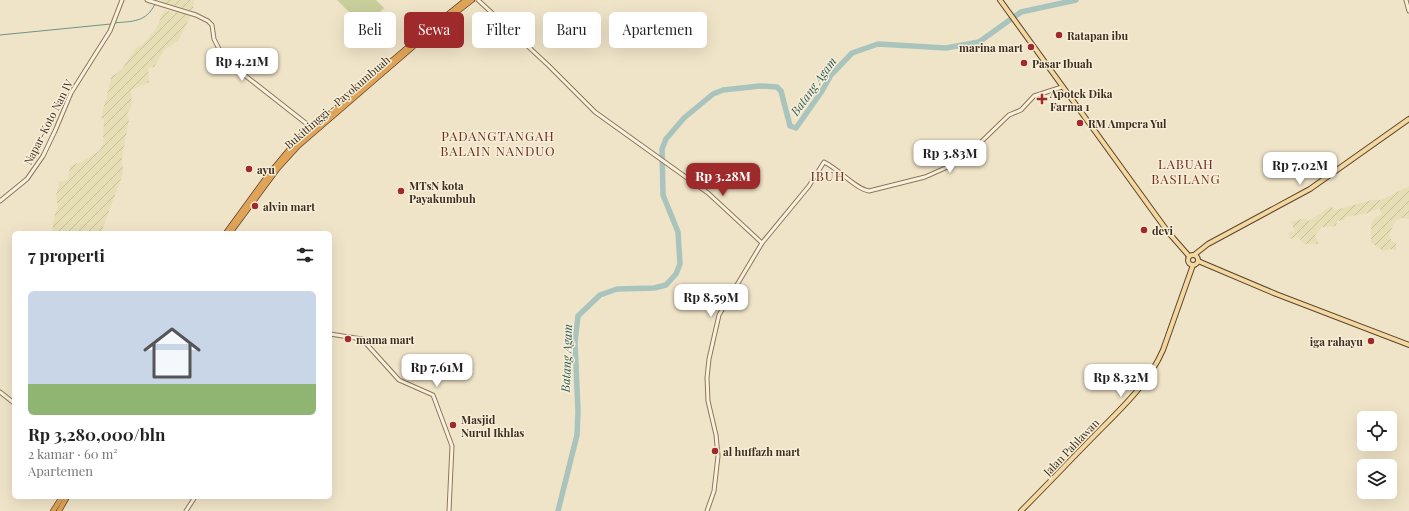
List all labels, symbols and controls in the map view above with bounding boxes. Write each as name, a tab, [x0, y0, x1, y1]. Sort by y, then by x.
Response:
chip: Beli	[344, 12, 396, 48]
chip: Sewa	[404, 12, 464, 48]
chip: Filter	[472, 12, 535, 48]
chip: Baru	[543, 12, 601, 48]
chip: Apartemen	[609, 12, 707, 48]
place label: Ratapan ibu	[1067, 28, 1128, 43]
marker: Ratapan ibu	[1054, 30, 1064, 40]
place label: marina mart	[959, 40, 1023, 55]
marker: marina mart	[1026, 42, 1036, 52]
pin: Rp 4.21M	[201, 48, 283, 82]
text: Rp 4.21M	[215, 52, 269, 69]
street label: Bukittinggi - Payokumbuah	[281, 52, 393, 152]
water label: Batang Agam	[786, 53, 840, 119]
place label: Pasar Ibuah	[1032, 56, 1093, 71]
marker: Pasar Ibuah	[1019, 58, 1029, 68]
street label: Napar-Koto Nan IV	[20, 77, 76, 167]
place label: Apotek Dika Farma 1	[1049, 86, 1113, 114]
marker: Apotek Dika Farma 1	[1037, 94, 1047, 104]
place label: RM Ampera Yul	[1088, 116, 1167, 131]
marker: RM Ampera Yul	[1075, 118, 1085, 128]
district label: PADANGTANGAH BALAIN NANDUO	[440, 127, 556, 159]
pin: Rp 3.83M	[909, 140, 991, 174]
text: Rp 3.83M	[922, 144, 978, 161]
pin: Rp 7.02M	[1259, 152, 1341, 186]
district label: LABUAH BASILANG	[1151, 155, 1221, 187]
text: Rp 7.02M	[1272, 156, 1328, 173]
place label: ayu	[257, 162, 275, 177]
pin: Rp 3.28M	[682, 163, 764, 197]
marker: ayu	[244, 164, 254, 174]
text: Rp 3.28M	[695, 167, 751, 184]
district label: IBUH	[810, 167, 846, 184]
place label: MTsN kota Payakumbuh	[409, 178, 476, 206]
marker: MTsN kota Payakumbuh	[396, 186, 406, 196]
place label: alvin mart	[263, 199, 315, 214]
marker: alvin mart	[250, 201, 260, 211]
place label: devi	[1152, 223, 1174, 238]
marker: devi	[1139, 225, 1149, 235]
text: 7 properti	[28, 244, 105, 266]
icon: filters	[294, 244, 316, 266]
pin: Rp 8.59M	[670, 284, 752, 318]
text: Rp 8.59M	[683, 288, 739, 305]
icon: home	[136, 317, 208, 389]
water label: Batang Agam	[557, 323, 575, 393]
place label: mama mart	[356, 332, 415, 347]
marker: mama mart	[343, 334, 353, 344]
place label: iga rahayu	[1310, 334, 1363, 349]
marker: iga rahayu	[1366, 336, 1376, 346]
pin: Rp 7.61M	[396, 354, 478, 388]
text: Rp 7.61M	[410, 358, 464, 375]
pin: Rp 8.32M	[1080, 364, 1162, 398]
text: Rp 8.32M	[1093, 368, 1149, 385]
map controls	[1357, 411, 1397, 499]
button: locate	[1357, 411, 1397, 451]
place label: Masjid Nurul Ikhlas	[461, 412, 524, 440]
street label: Jalan Pahlawan	[1039, 415, 1102, 480]
marker: Masjid Nurul Ikhlas	[448, 420, 458, 430]
text: Rp 3,280,000/bln	[28, 423, 165, 445]
place label: al huffazh mart	[723, 444, 800, 459]
text: 2 kamar · 60 m²	[28, 445, 118, 462]
marker: al huffazh mart	[710, 446, 720, 456]
button: layers	[1357, 459, 1397, 499]
text: Apartemen	[28, 462, 93, 479]

